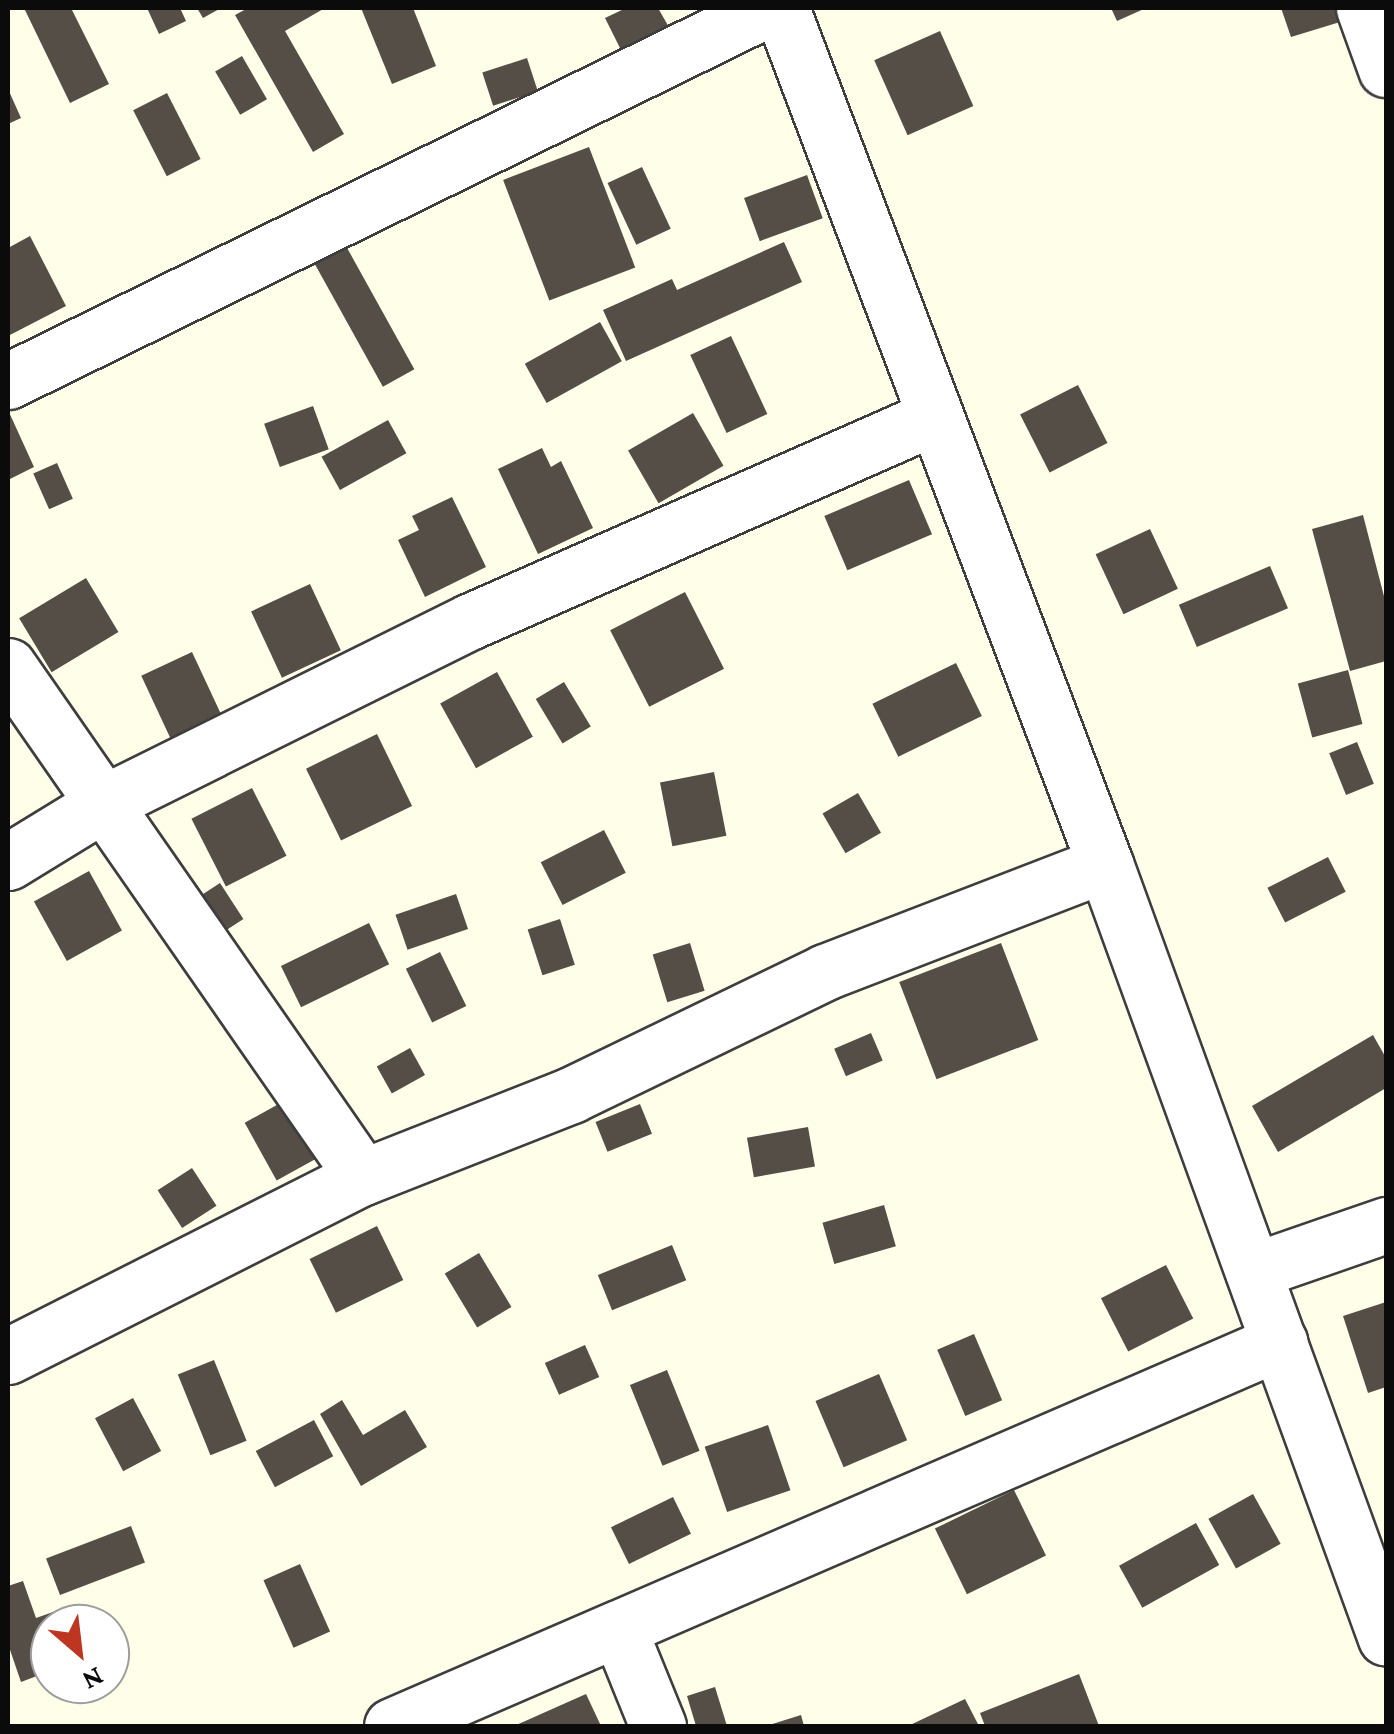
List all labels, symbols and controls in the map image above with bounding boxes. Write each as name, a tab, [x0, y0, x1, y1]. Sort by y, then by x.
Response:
north arrow	[30, 1604, 130, 1704]
text: N	[78, 1661, 109, 1697]

